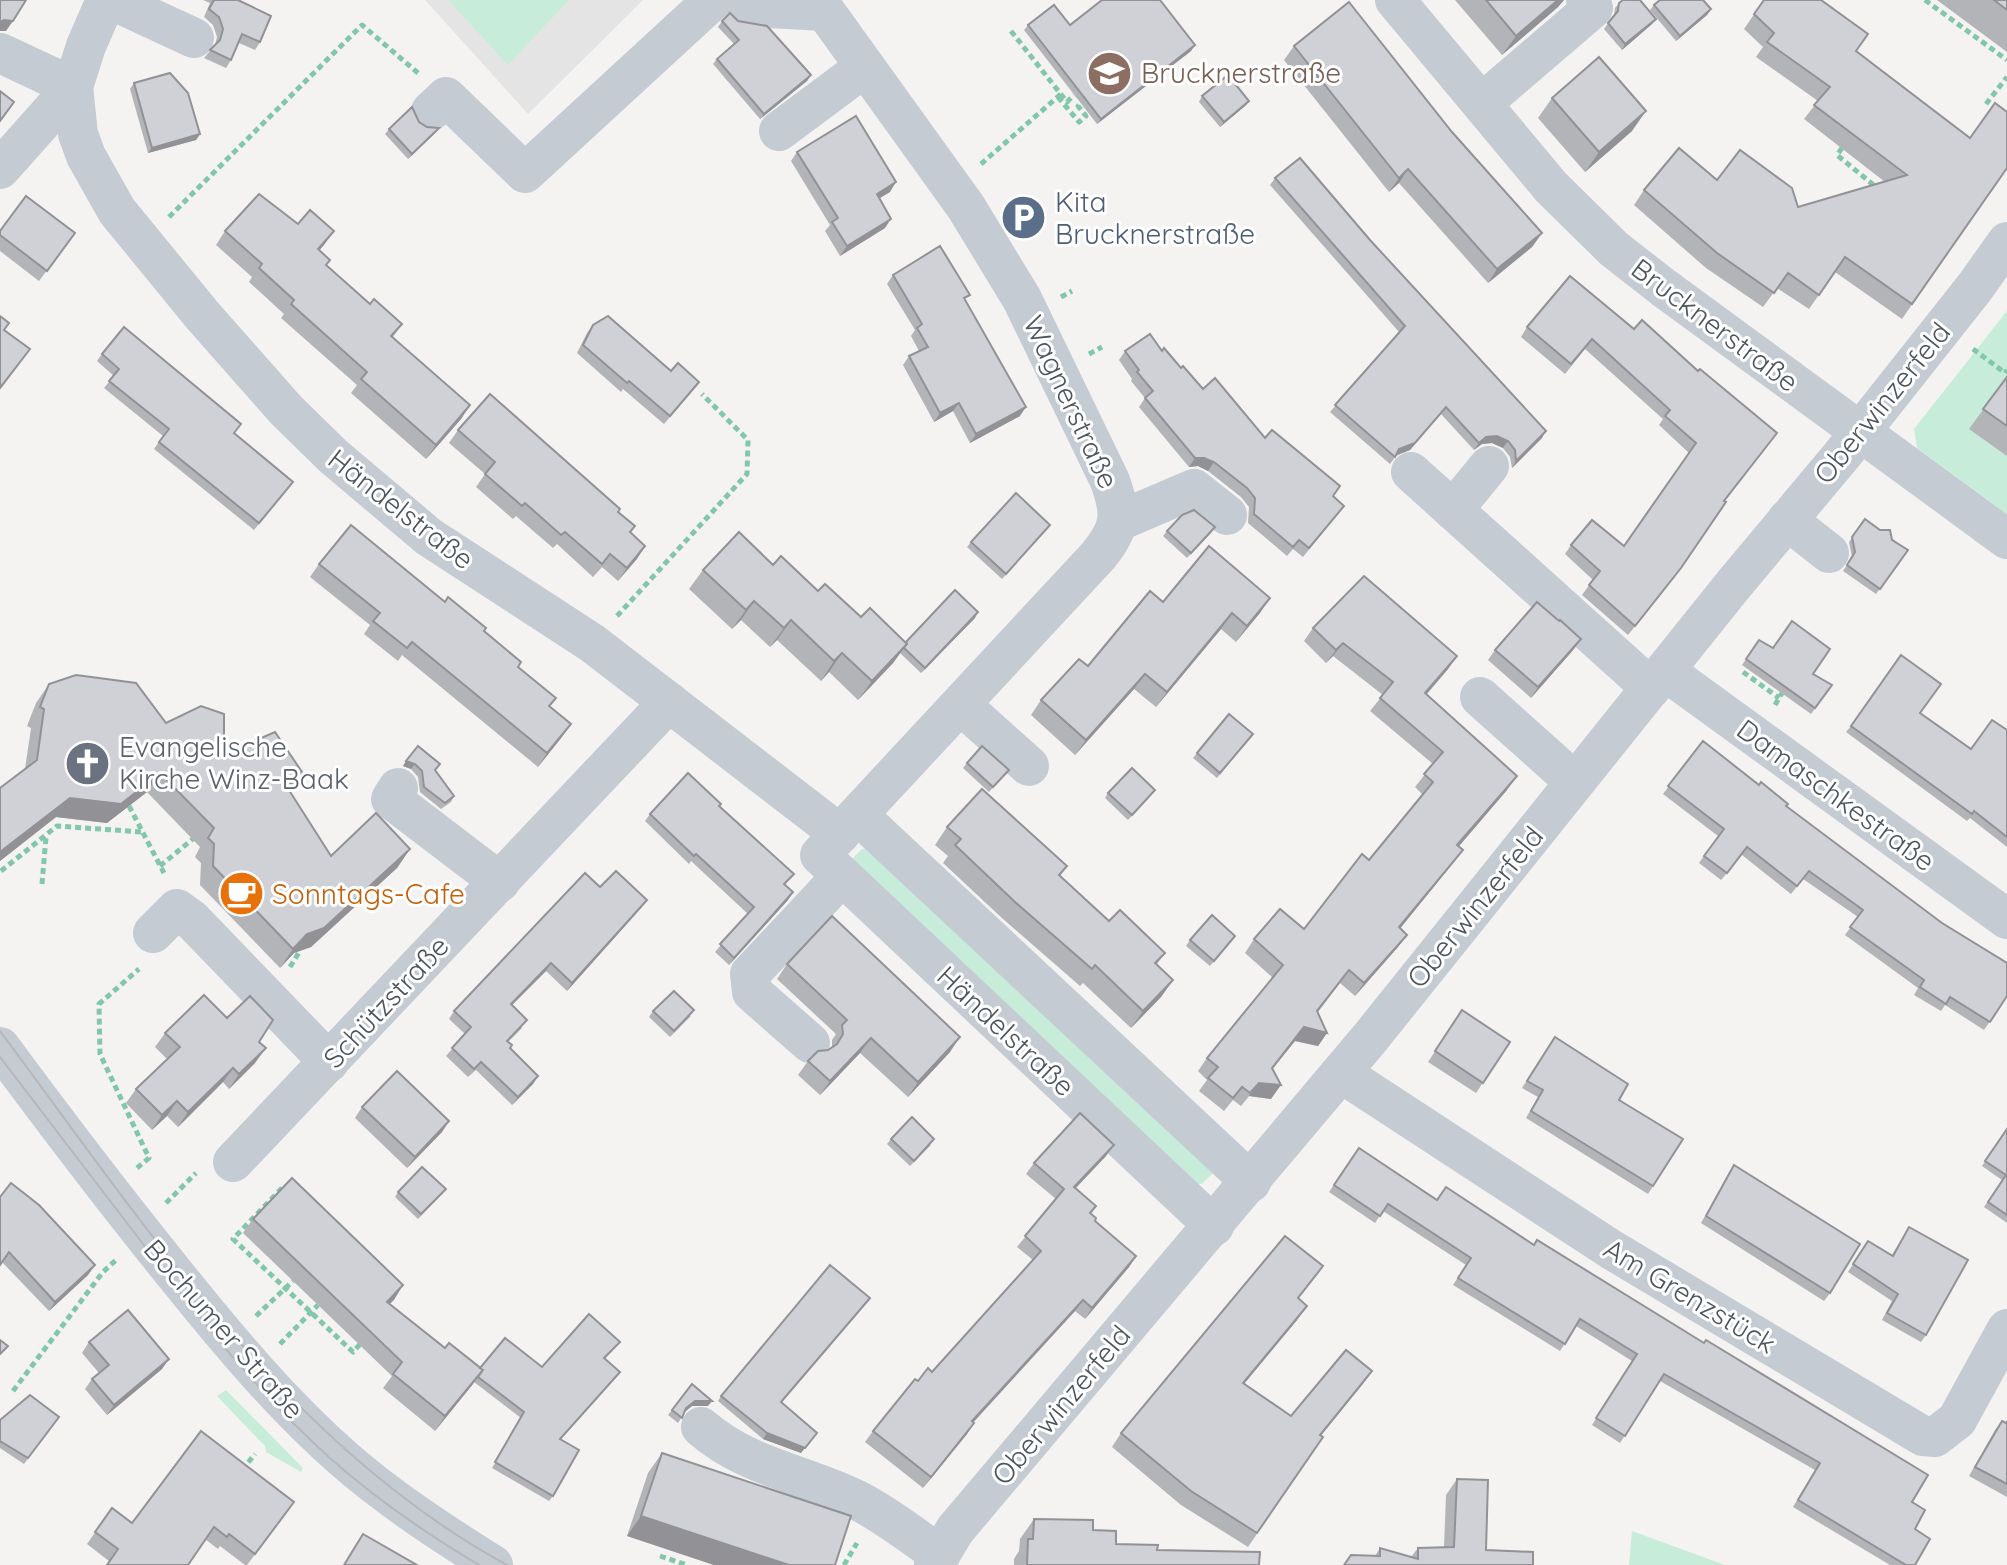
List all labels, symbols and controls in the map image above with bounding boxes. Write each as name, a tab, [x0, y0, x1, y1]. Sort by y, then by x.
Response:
school or university icon: Brucknerstraße	[1086, 49, 1134, 97]
place label: Brucknerstraße	[1141, 55, 1341, 90]
place label: Kita Brucknerstraße	[1055, 184, 1255, 251]
parking icon: Kita Brucknerstraße	[1000, 194, 1048, 242]
street label: Brucknerstraße	[1625, 250, 1806, 399]
street label: Wagnerstraße	[1016, 310, 1127, 494]
street label: Oberwinzerfeld	[1806, 315, 1957, 490]
street label: Händelstraße	[321, 441, 481, 576]
street label: Damaschkestraße	[1730, 711, 1942, 878]
place label: Evangelische Kirche Winz-Baak	[119, 729, 349, 796]
church icon: Evangelische Kirche Winz-Baak	[64, 739, 112, 787]
street label: Oberwinzerfeld	[1399, 819, 1550, 994]
cafe icon: Sonntags-Cafe	[217, 870, 265, 918]
place label: Sonntags-Cafe	[272, 876, 465, 911]
street label: Schützstraße	[316, 928, 456, 1075]
street label: Händelstraße	[930, 958, 1082, 1103]
street label: Am Grenzstück	[1598, 1231, 1783, 1361]
street label: Bochumer Straße	[137, 1232, 312, 1426]
street label: Oberwinzerfeld	[984, 1318, 1137, 1492]

